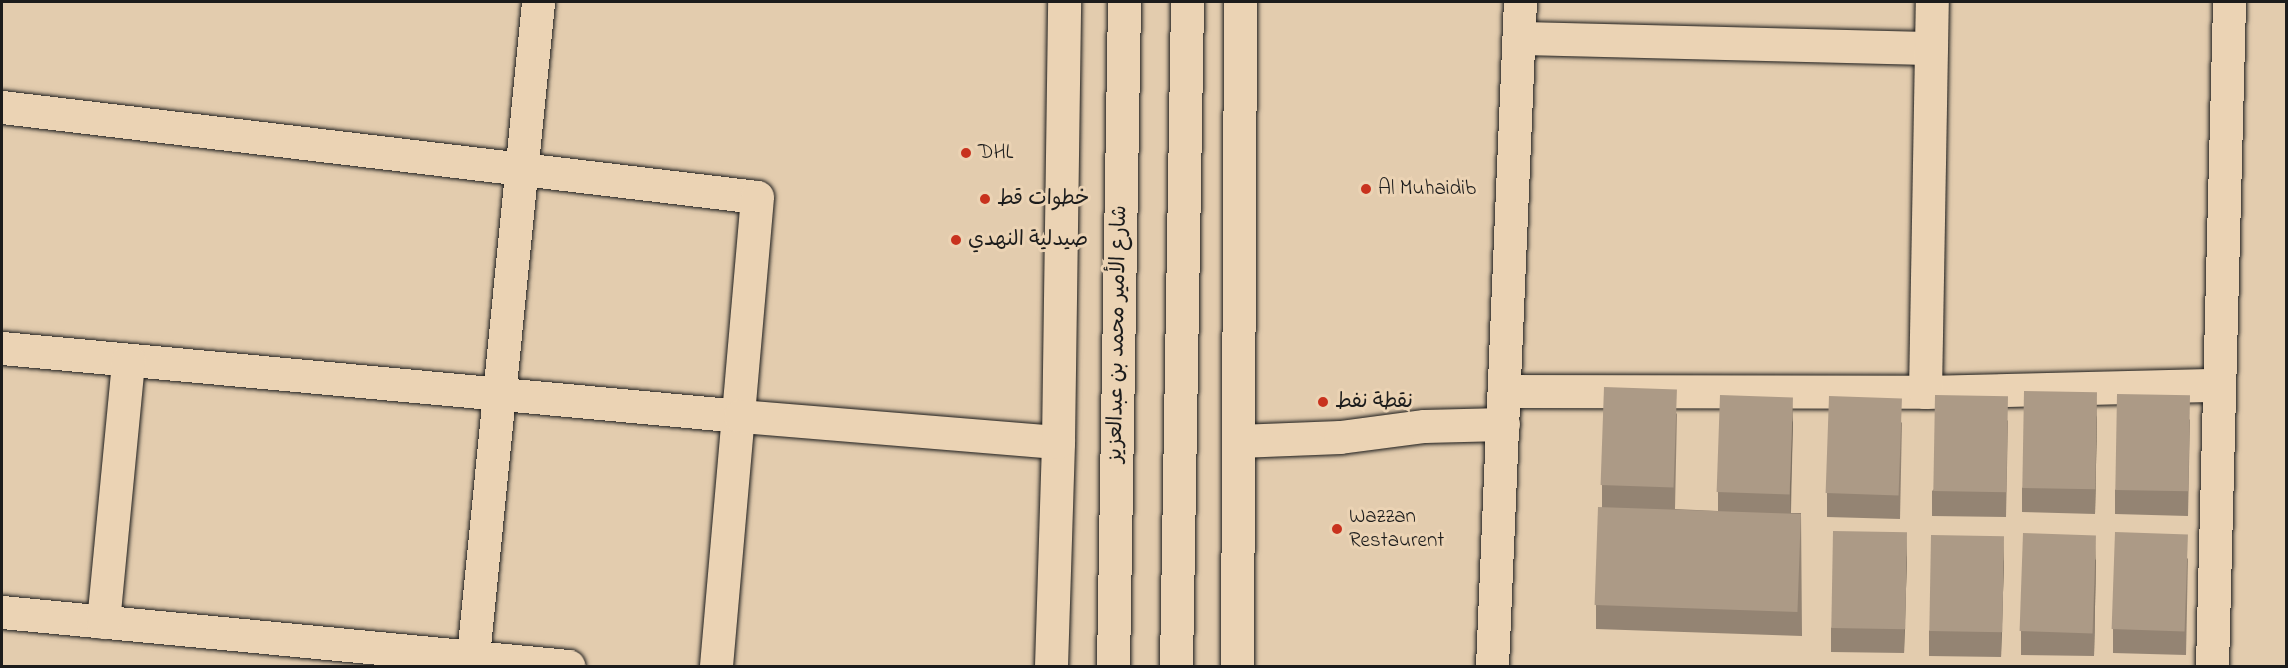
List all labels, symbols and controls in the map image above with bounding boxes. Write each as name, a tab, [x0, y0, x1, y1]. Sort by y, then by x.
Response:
place label: DHL	[978, 140, 1013, 166]
marker: DHL	[959, 146, 973, 160]
place label: Al Muhaidib	[1378, 176, 1476, 202]
marker: Al Muhaidib	[1359, 182, 1373, 196]
place label: خطوات قط	[997, 186, 1089, 212]
marker: خطوات قط	[978, 192, 992, 206]
street label: شارع الأمير محمد بن عبدالعزيز	[1103, 205, 1133, 463]
place label: صيدلية النهدي	[968, 227, 1088, 253]
marker: صيدلية النهدي	[949, 233, 963, 247]
place label: نقطة نفط	[1335, 389, 1413, 415]
marker: نقطة نفط	[1316, 395, 1330, 409]
place label: Wazzan Restaurent	[1349, 504, 1444, 554]
marker: Wazzan Restaurent	[1330, 522, 1344, 536]

